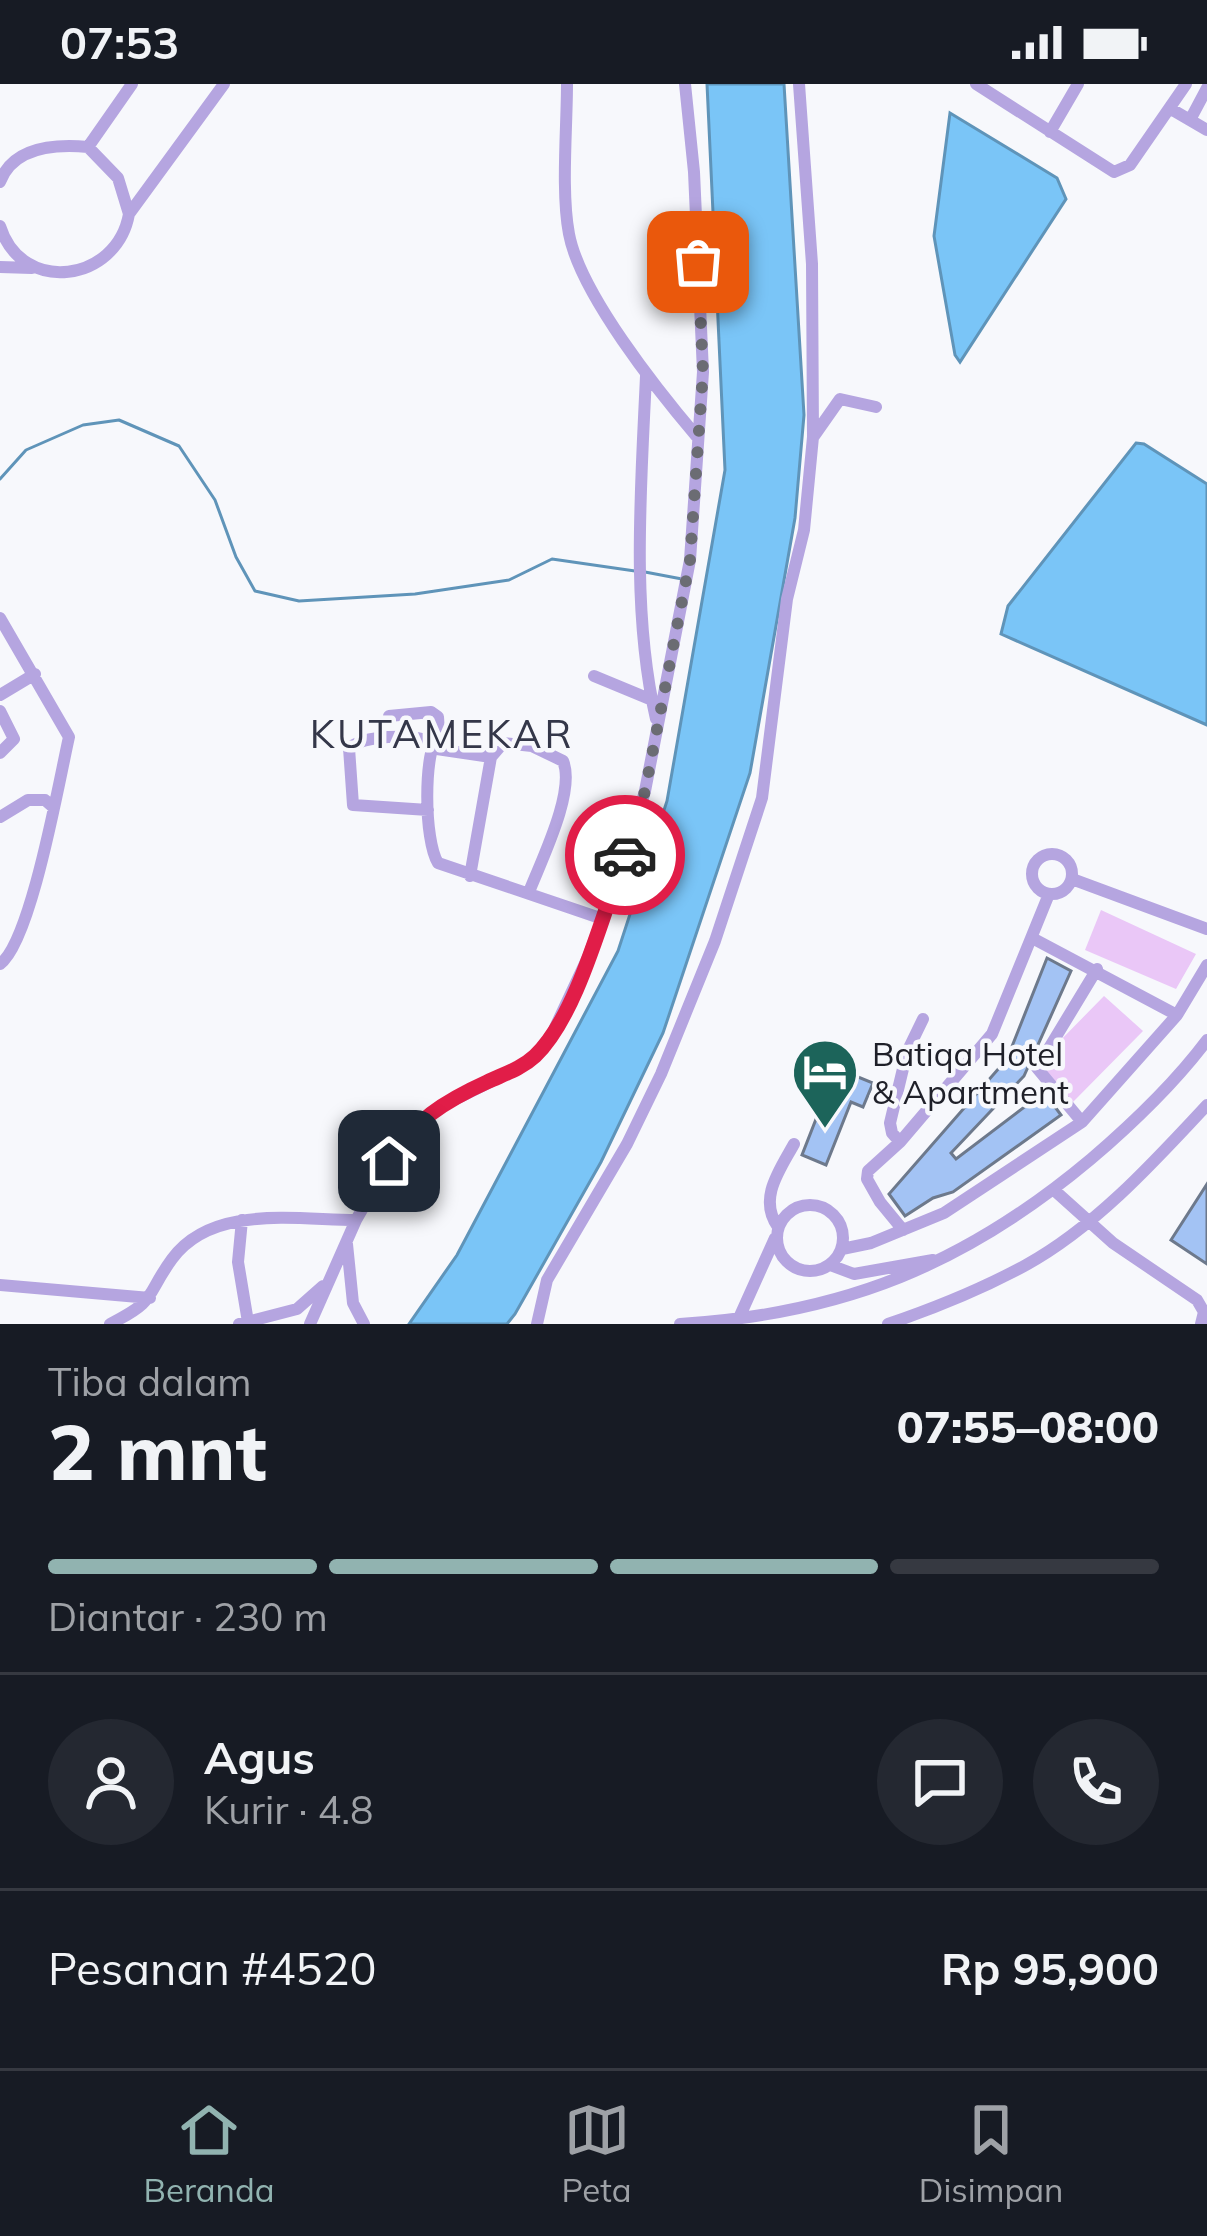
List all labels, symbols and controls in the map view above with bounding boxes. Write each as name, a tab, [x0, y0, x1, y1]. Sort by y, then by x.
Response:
text: 07:53	[60, 14, 179, 70]
pin	[647, 211, 749, 313]
icon: bag	[665, 229, 731, 295]
district label: KUTAMEKAR	[310, 709, 574, 758]
courier	[565, 795, 685, 915]
icon: car	[592, 822, 658, 888]
place label: Batiqa Hotel & Apartment	[872, 1033, 1069, 1112]
hotel icon: Batiqa Hotel & Apartment	[790, 1037, 860, 1131]
pin	[338, 1110, 440, 1212]
icon: home	[356, 1128, 422, 1194]
text: Tiba dalam	[48, 1357, 252, 1406]
text: 07:55–08:00	[897, 1398, 1159, 1454]
text: 2 mnt	[48, 1402, 267, 1500]
text: Diantar · 230 m	[48, 1592, 328, 1641]
button: person	[48, 1719, 174, 1845]
button: chat	[877, 1719, 1003, 1845]
button: phone	[1033, 1719, 1159, 1845]
text: Agus	[204, 1729, 315, 1785]
text: Kurir · 4.8	[204, 1785, 374, 1834]
text: Pesanan #4520	[48, 1940, 377, 1996]
text: Rp 95,900	[941, 1940, 1159, 1996]
tab: Beranda	[144, 2097, 275, 2210]
tab: Peta	[562, 2097, 632, 2210]
tab: Disimpan	[919, 2097, 1063, 2210]

